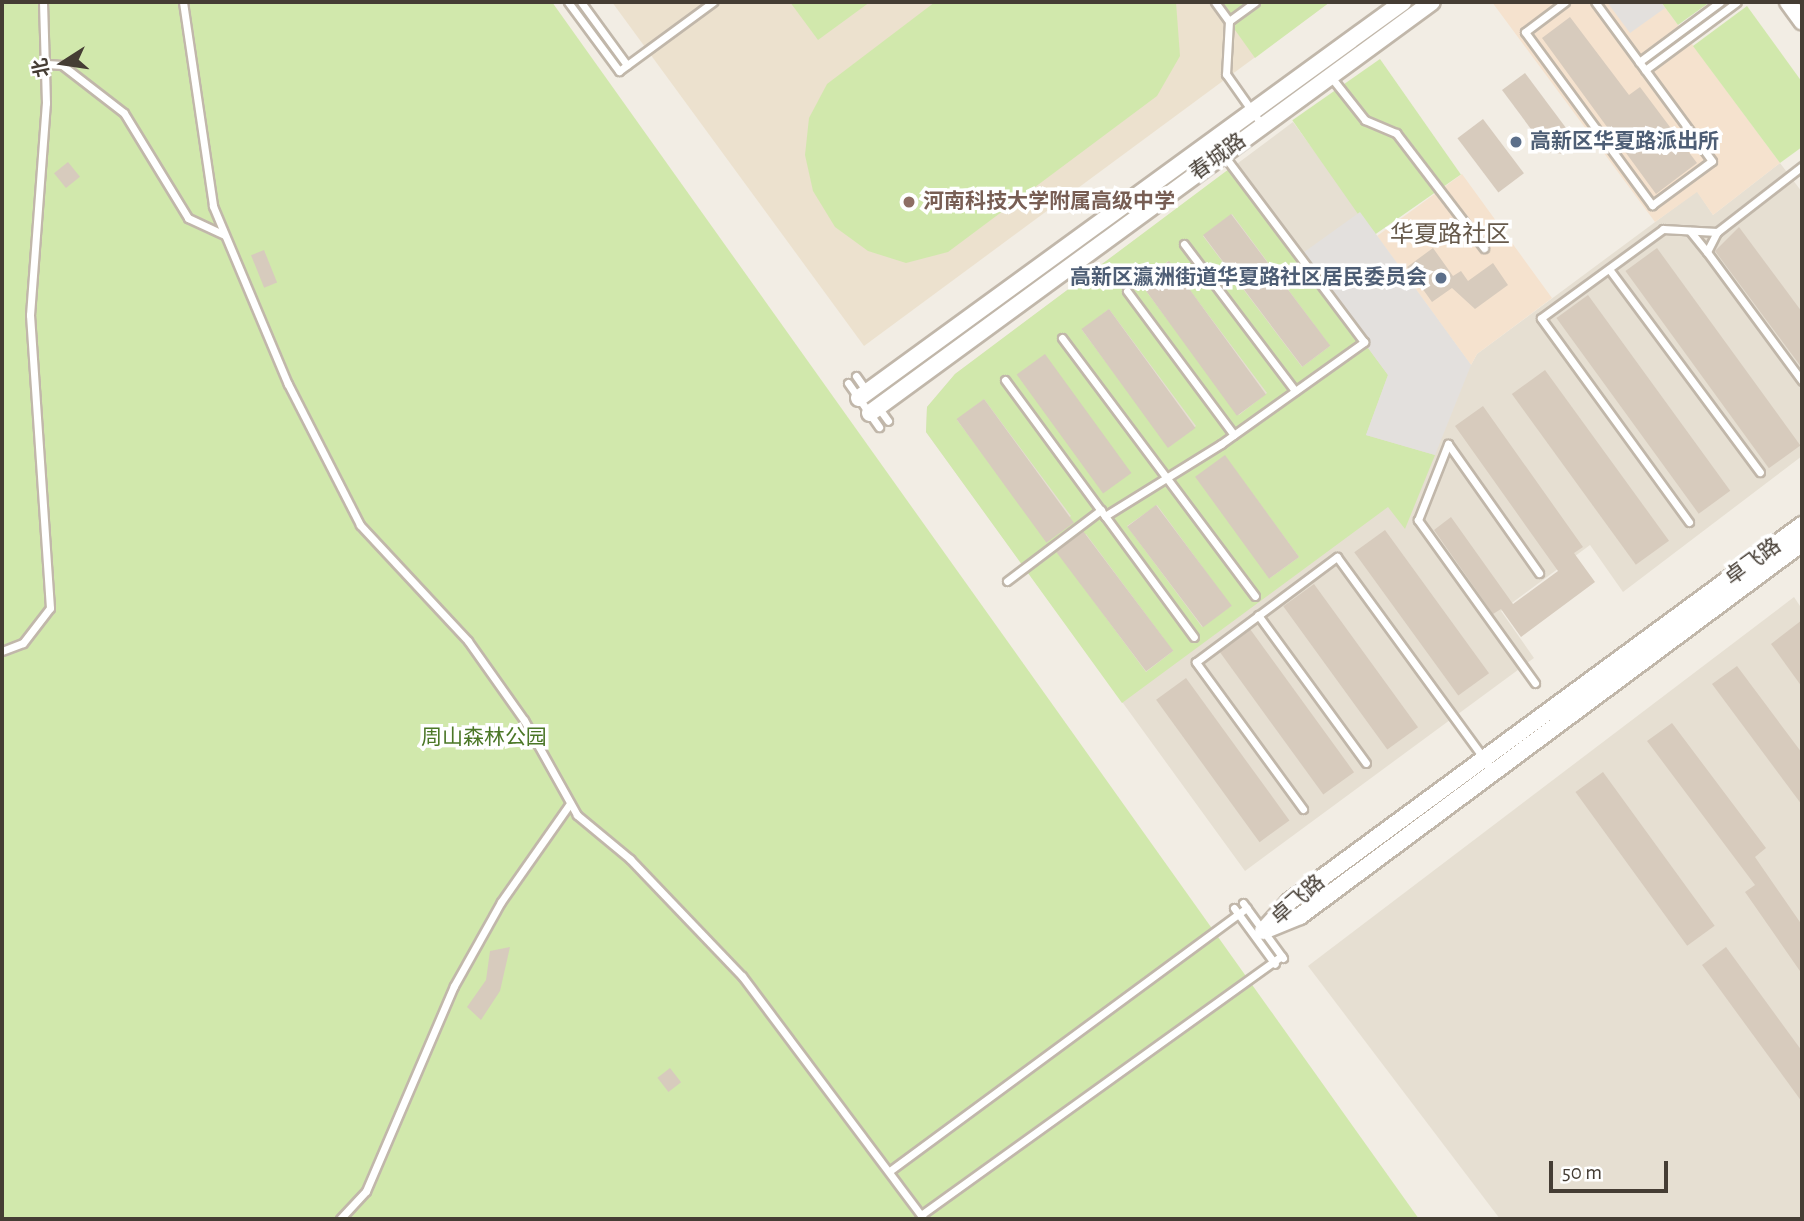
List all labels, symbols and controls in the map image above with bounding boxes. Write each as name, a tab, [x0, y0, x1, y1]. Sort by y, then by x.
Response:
north arrow	[28, 28, 98, 98]
text: 北	[31, 56, 53, 79]
street label: 春城路	[1185, 128, 1251, 186]
place label: 高新区华夏路派出所	[1530, 129, 1719, 155]
marker: 高新区华夏路派出所	[1508, 134, 1524, 150]
place label: 河南科技大学附属高级中学	[923, 189, 1175, 215]
marker: 河南科技大学附属高级中学	[901, 194, 917, 210]
district label: 华夏路社区	[1390, 222, 1510, 250]
place label: 高新区瀛洲街道华夏路社区居民委员会	[1070, 265, 1427, 291]
marker: 高新区瀛洲街道华夏路社区居民委员会	[1433, 270, 1449, 286]
street label: 卓飞路	[1720, 533, 1786, 591]
park label: 周山森林公园	[421, 725, 547, 751]
street label: 卓飞路	[1266, 870, 1330, 930]
scale bar	[1552, 1148, 1671, 1192]
text: 50 m	[1562, 1162, 1602, 1183]

